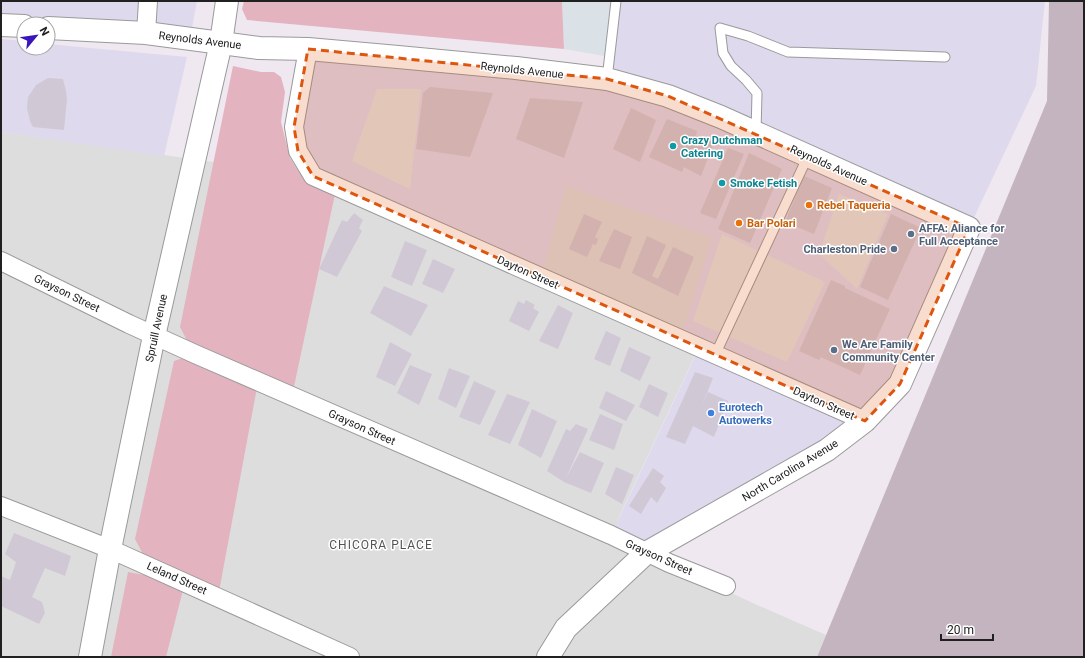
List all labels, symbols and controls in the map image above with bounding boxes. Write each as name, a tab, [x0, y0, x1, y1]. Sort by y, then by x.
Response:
north arrow	[16, 16, 56, 56]
text: N	[37, 25, 52, 38]
street label: Reynolds Avenue	[158, 29, 242, 52]
street label: Reynolds Avenue	[480, 60, 564, 81]
place label: Crazy Dutchman Catering	[681, 134, 762, 160]
marker: Crazy Dutchman Catering	[668, 141, 678, 151]
street label: Reynolds Avenue	[788, 143, 870, 188]
place label: Smoke Fetish	[730, 177, 797, 190]
marker: Smoke Fetish	[717, 178, 727, 188]
place label: Rebel Taqueria	[817, 199, 891, 212]
marker: Rebel Taqueria	[804, 200, 814, 210]
place label: Bar Polari	[747, 217, 796, 230]
marker: Bar Polari	[734, 218, 744, 228]
place label: AFFA: Aliance for Full Acceptance	[919, 222, 1005, 248]
marker: AFFA: Aliance for Full Acceptance	[906, 229, 916, 239]
place label: Charleston Pride	[803, 243, 886, 256]
marker: Charleston Pride	[889, 244, 899, 254]
street label: Dayton Street	[495, 253, 561, 292]
street label: Grayson Street	[32, 272, 102, 315]
street label: Spruill Avenue	[143, 293, 170, 363]
place label: We Are Family Community Center	[842, 338, 935, 364]
marker: We Are Family Community Center	[829, 345, 839, 355]
street label: Dayton Street	[791, 384, 857, 423]
place label: Eurotech Autowerks	[719, 401, 772, 427]
street label: Grayson Street	[326, 407, 398, 448]
marker: Eurotech Autowerks	[706, 408, 716, 418]
street label: North Carolina Avenue	[740, 437, 841, 504]
street label: Grayson Street	[623, 537, 695, 578]
district label: CHICORA PLACE	[329, 538, 433, 552]
street label: Leland Street	[145, 559, 209, 598]
scale bar	[941, 616, 993, 642]
text: 20 m	[947, 623, 974, 637]

